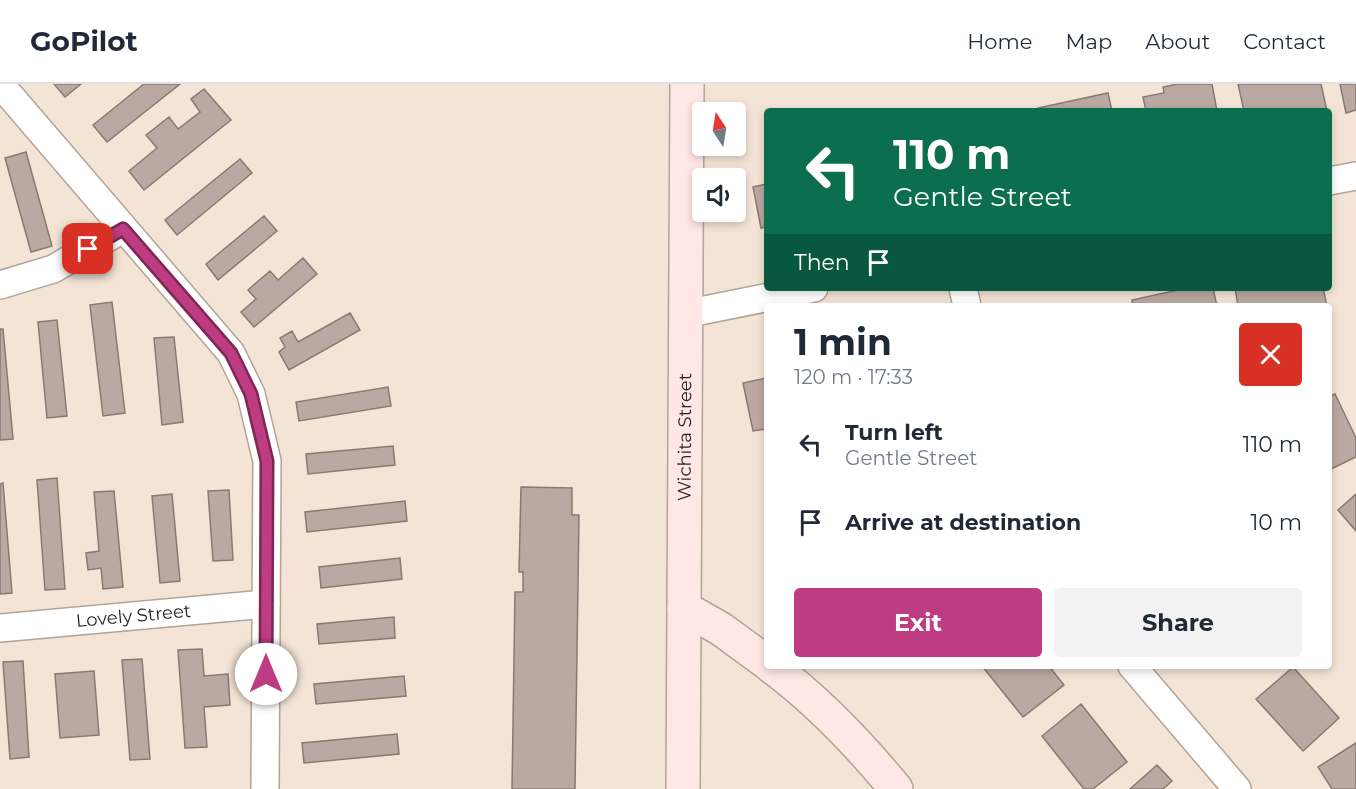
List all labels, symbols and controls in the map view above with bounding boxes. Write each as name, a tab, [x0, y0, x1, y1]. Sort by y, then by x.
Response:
text: GoPilot	[30, 24, 138, 58]
text: Home	[967, 29, 1032, 54]
text: Map	[1065, 29, 1112, 54]
text: About	[1145, 29, 1210, 54]
text: Contact	[1243, 29, 1326, 54]
north arrow	[692, 102, 746, 156]
map controls	[692, 102, 746, 222]
text: 110 m	[893, 128, 1010, 180]
icon: left	[794, 132, 872, 210]
button: sound	[692, 168, 746, 222]
text: Gentle Street	[893, 180, 1072, 213]
pin	[62, 223, 113, 274]
icon: arrive	[71, 232, 104, 265]
icon: arrive	[862, 246, 895, 279]
text: Then	[794, 249, 850, 276]
text: 1 min	[794, 320, 892, 364]
button: close	[1239, 323, 1302, 386]
text: 120 m · 17:33	[794, 365, 913, 389]
street label: Wichita Street	[674, 373, 696, 501]
text: Turn left	[845, 419, 943, 446]
icon: left	[794, 428, 827, 461]
text: 110 m	[1242, 431, 1302, 458]
text: Gentle Street	[845, 446, 977, 470]
icon: arrive	[794, 506, 827, 539]
text: Arrive at destination	[845, 509, 1081, 536]
text: 10 m	[1250, 509, 1302, 536]
button: Exit	[794, 588, 1042, 657]
button: Share	[1054, 588, 1302, 657]
street label: Lovely Street	[75, 600, 192, 632]
position arrow	[234, 642, 298, 706]

